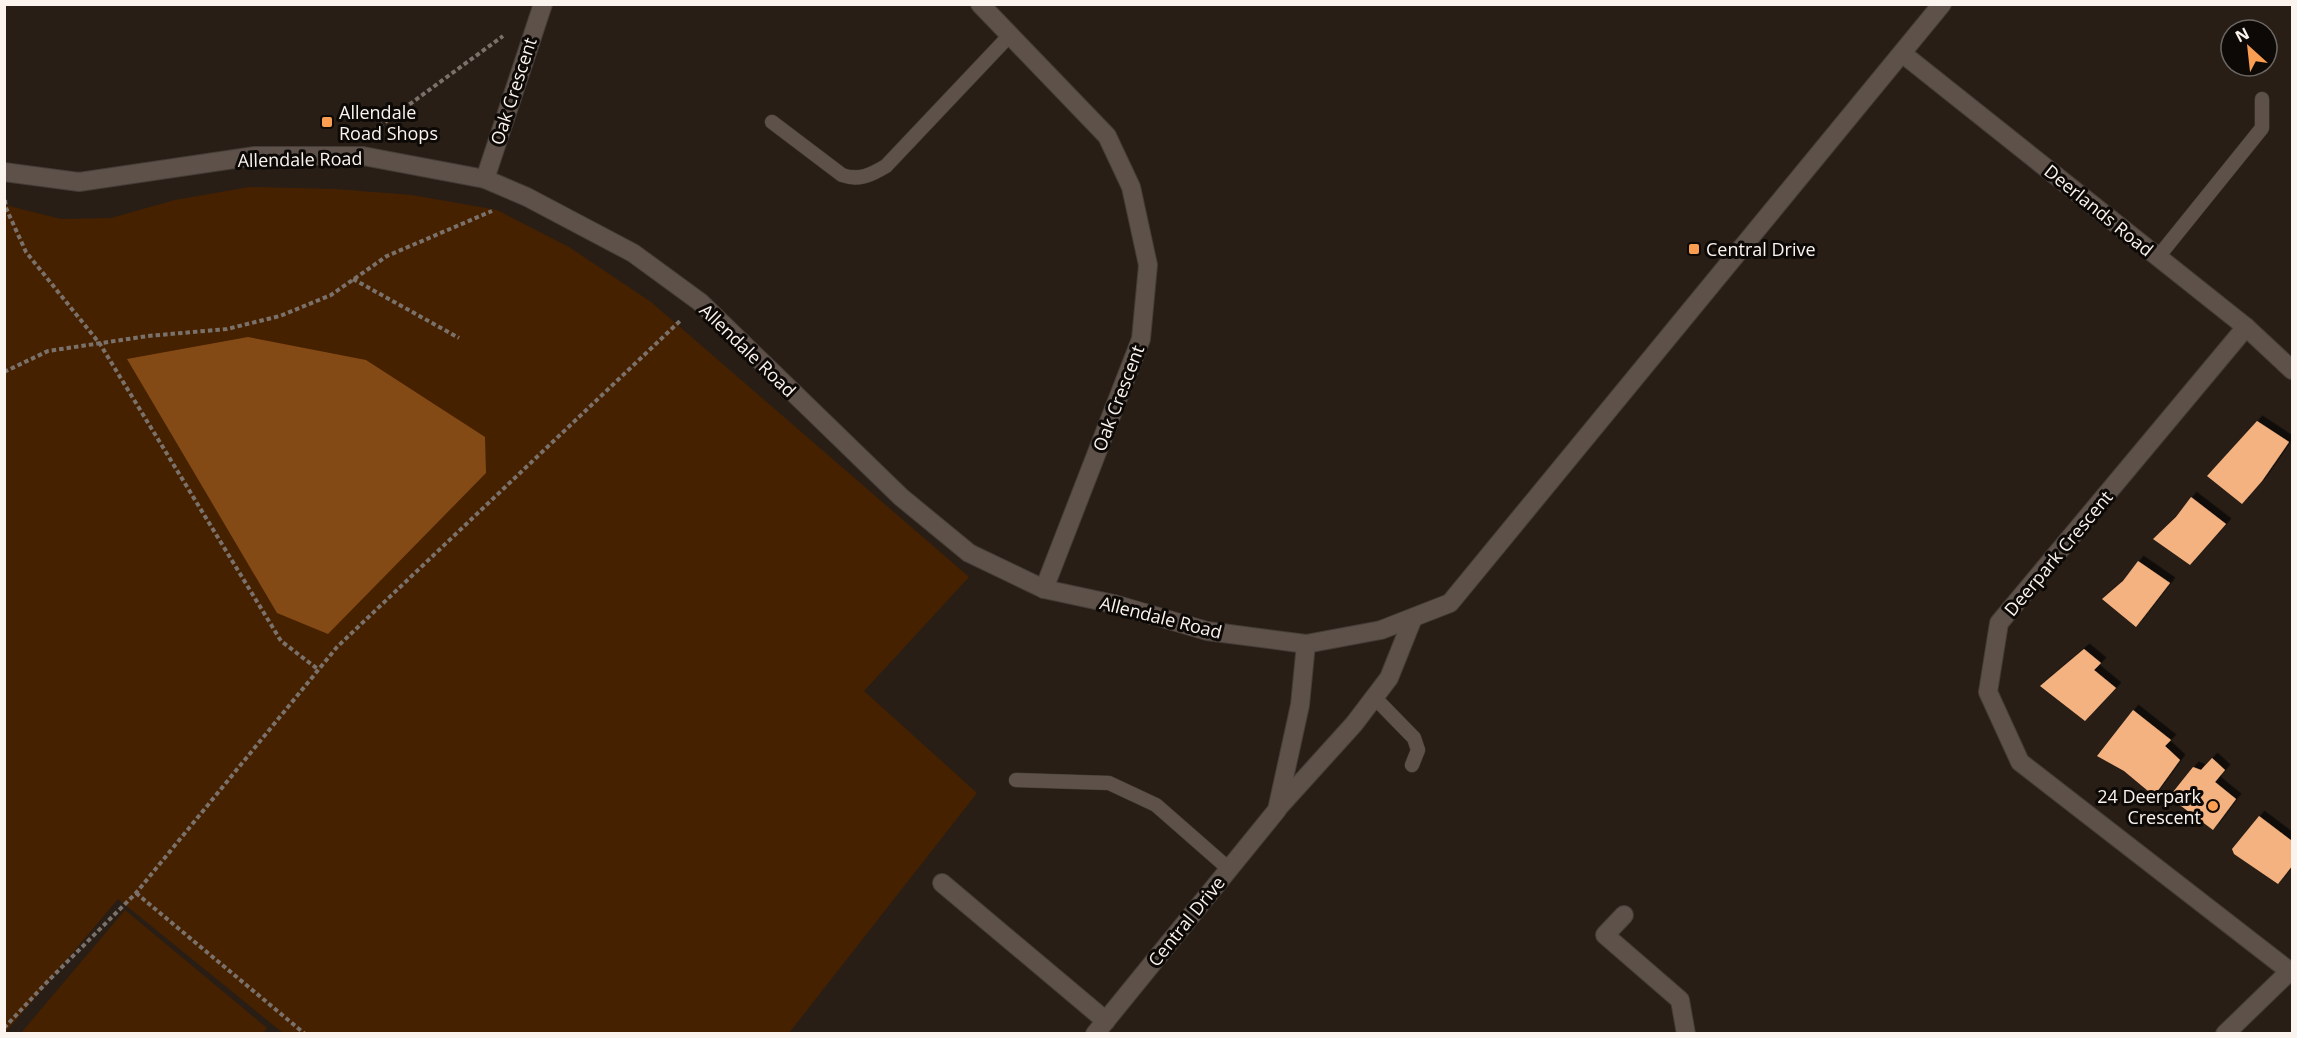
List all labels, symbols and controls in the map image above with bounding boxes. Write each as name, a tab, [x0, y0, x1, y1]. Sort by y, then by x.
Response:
north arrow	[2219, 18, 2279, 78]
text: N	[2231, 22, 2253, 47]
street label: Oak Crescent	[484, 34, 542, 148]
place label: Allendale Road Shops	[339, 100, 438, 145]
marker: Allendale Road Shops	[320, 115, 334, 129]
street label: Allendale Road	[237, 146, 363, 172]
street label: Deerlands Road	[2040, 159, 2158, 261]
place label: Central Drive	[1706, 237, 1816, 261]
marker: Central Drive	[1687, 242, 1701, 256]
street label: Allendale Road	[695, 298, 801, 402]
street label: Oak Crescent	[1087, 342, 1149, 454]
street label: Deerpark Crescent	[1998, 485, 2118, 621]
street label: Allendale Road	[1097, 590, 1225, 644]
place label: 24 Deerpark Crescent	[2097, 784, 2202, 829]
marker: 24 Deerpark Crescent	[2206, 799, 2220, 813]
street label: Central Drive	[1142, 871, 1230, 971]

